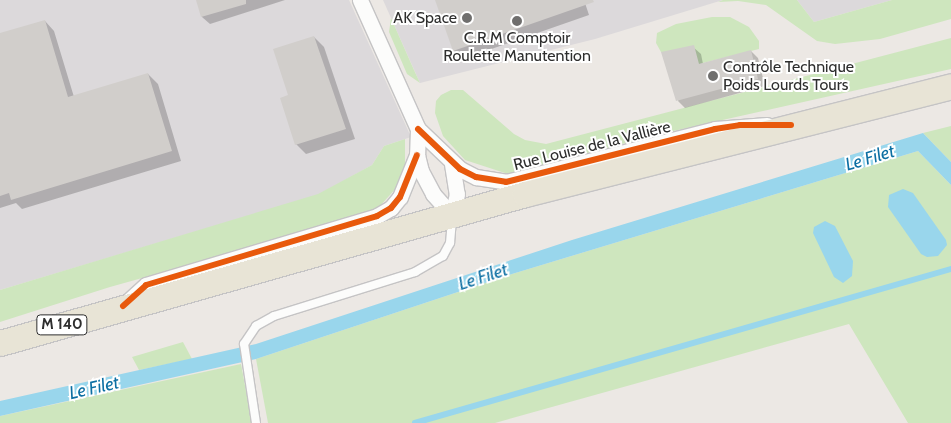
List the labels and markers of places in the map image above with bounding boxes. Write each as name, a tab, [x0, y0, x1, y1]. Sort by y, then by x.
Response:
place label: AK Space	[393, 8, 457, 28]
marker: AK Space	[461, 12, 473, 24]
marker: C.R.M Comptoir Roulette Manutention	[511, 15, 523, 27]
place label: C.R.M Comptoir Roulette Manutention	[443, 28, 591, 66]
place label: Contrôle Technique Poids Lourds Tours	[723, 57, 854, 95]
marker: Contrôle Technique Poids Lourds Tours	[707, 70, 719, 82]

